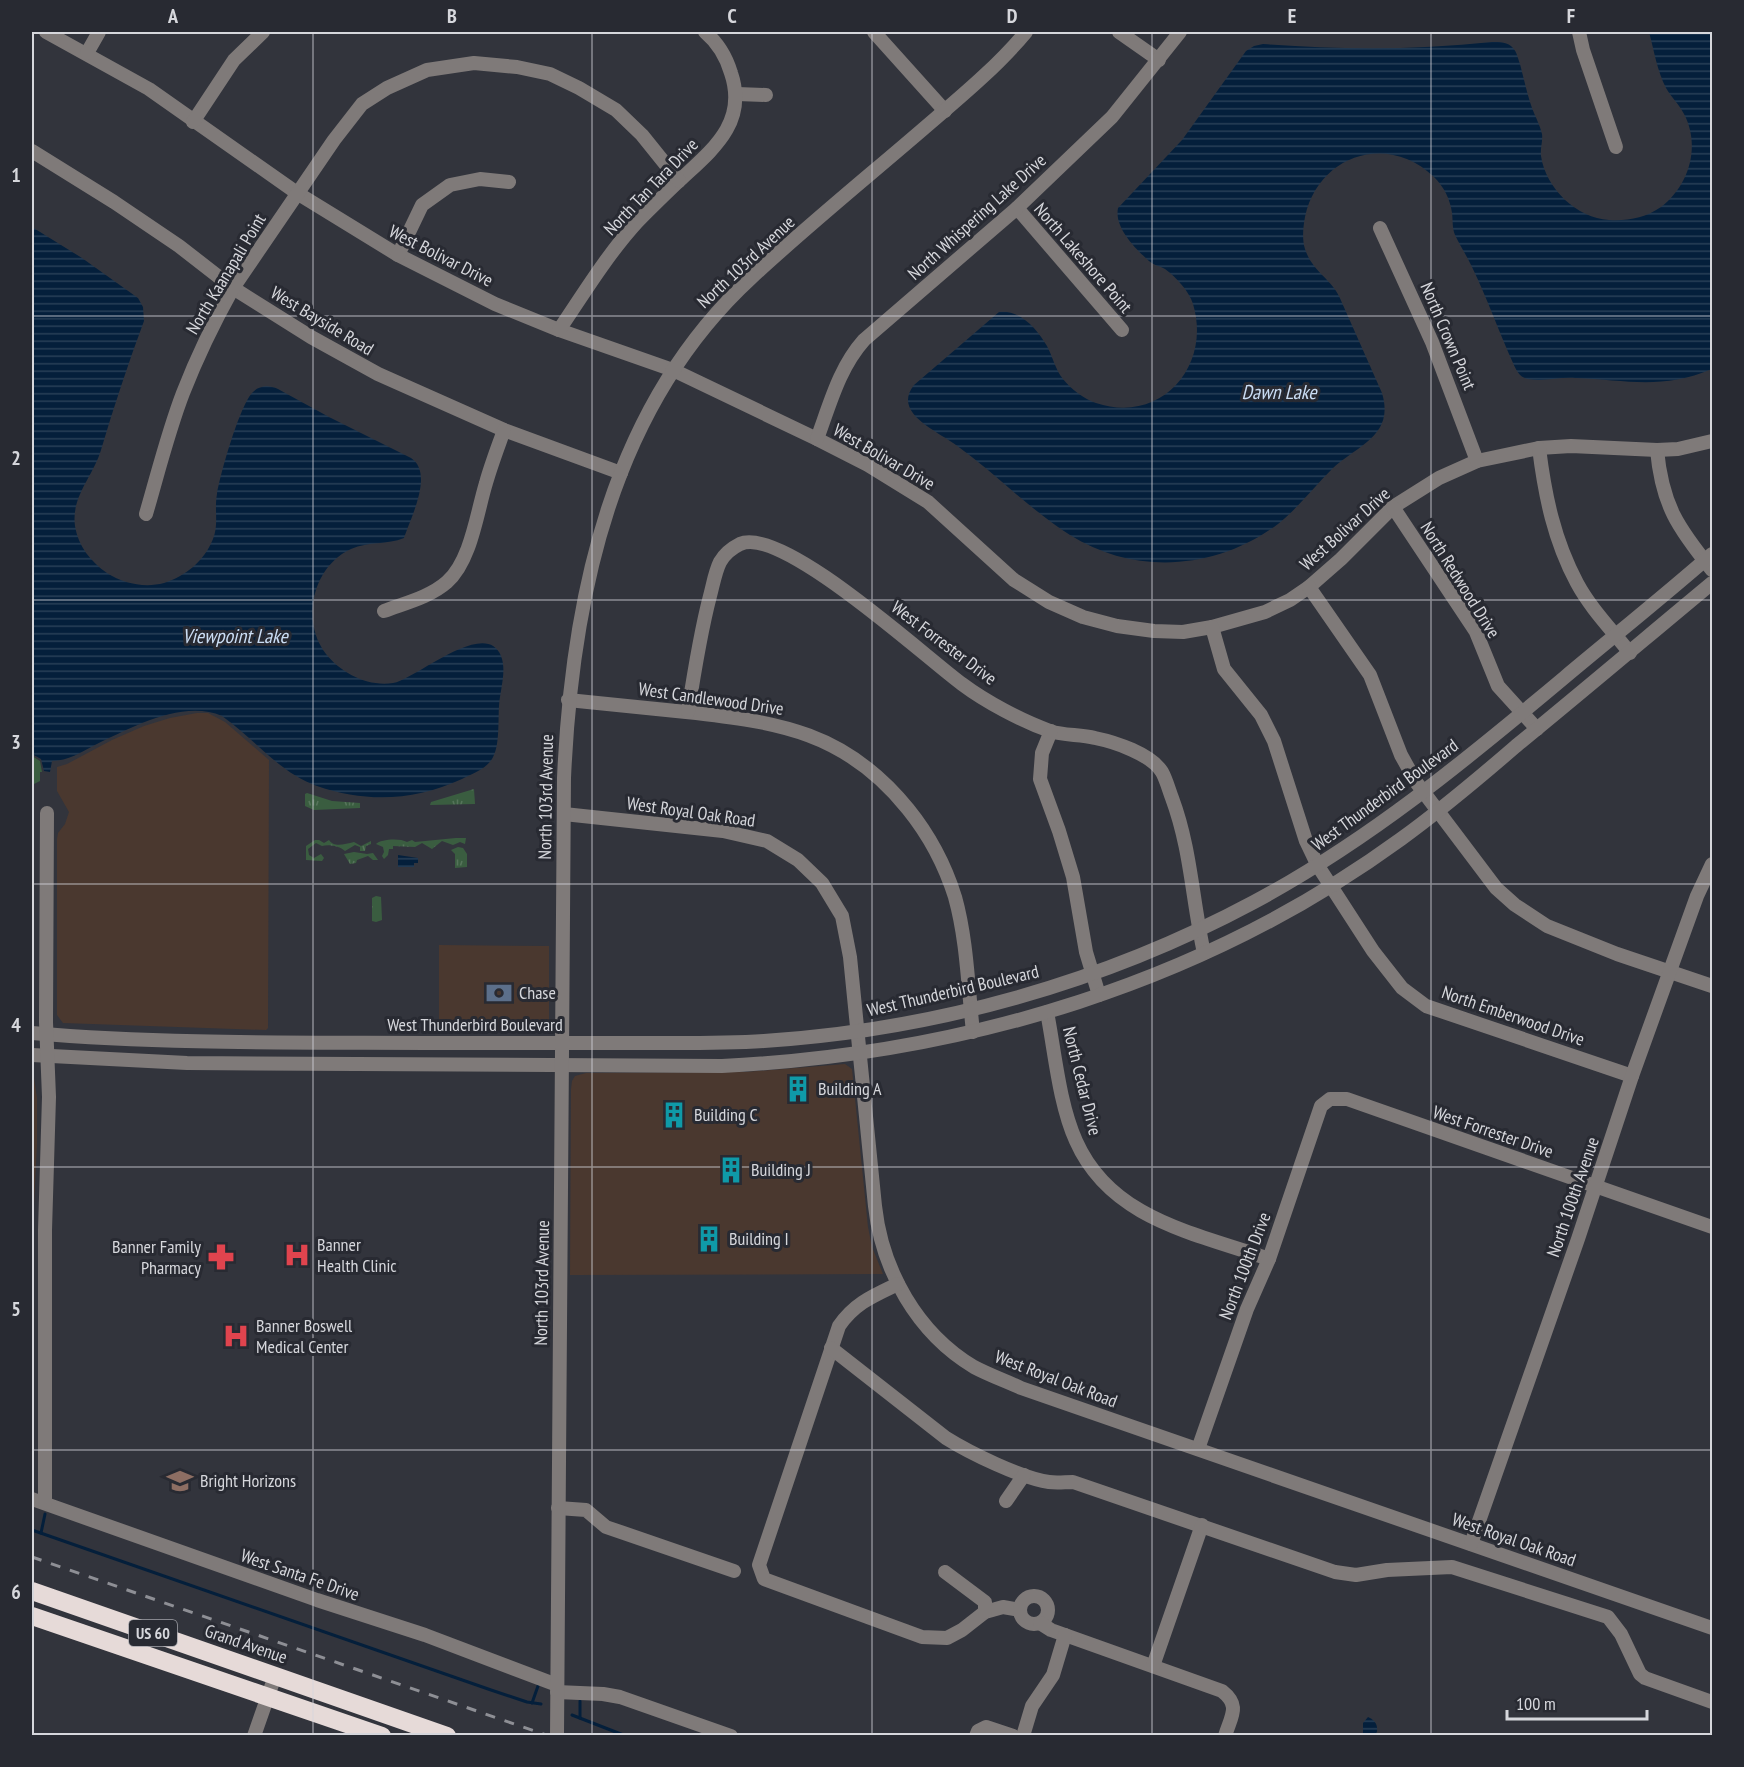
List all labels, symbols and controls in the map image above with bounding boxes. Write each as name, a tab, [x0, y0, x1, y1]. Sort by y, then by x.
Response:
text: A	[167, 3, 179, 29]
text: B	[447, 3, 457, 29]
text: C	[727, 3, 737, 29]
text: D	[1007, 3, 1018, 29]
text: E	[1288, 3, 1296, 29]
text: F	[1567, 3, 1575, 29]
street label: North Tan Tara Drive	[598, 133, 703, 240]
street label: North Whispering Lake Drive	[903, 149, 1051, 285]
text: 1	[11, 162, 21, 188]
street label: North Lakeshore Point	[1029, 198, 1137, 317]
street label: North Kaanapali Point	[181, 209, 271, 338]
street label: North 103rd Avenue	[692, 210, 799, 313]
street label: West Bolivar Drive	[385, 219, 497, 292]
street label: North Crown Point	[1415, 279, 1481, 393]
street label: West Bayside Road	[267, 281, 378, 360]
water label: Dawn Lake	[1241, 379, 1318, 405]
street label: West Bolivar Drive	[829, 418, 939, 495]
text: 2	[11, 445, 21, 471]
street label: West Bolivar Drive	[1295, 482, 1395, 575]
street label: North Redwood Drive	[1415, 517, 1505, 642]
street label: West Forrester Drive	[887, 595, 1002, 690]
water label: Viewpoint Lake	[182, 623, 290, 649]
street label: West Candlewood Drive	[637, 677, 785, 720]
text: 3	[11, 729, 21, 755]
street label: North 103rd Avenue	[533, 734, 558, 860]
street label: West Thunderbird Boulevard	[1307, 734, 1463, 856]
street label: West Royal Oak Road	[625, 791, 757, 832]
street label: West Thunderbird Boulevard	[865, 960, 1041, 1021]
bank icon: Chase	[484, 978, 514, 1008]
street label: North Emberwood Drive	[1439, 980, 1588, 1051]
place label: Chase	[519, 981, 556, 1004]
text: 4	[11, 1012, 21, 1038]
street label: West Thunderbird Boulevard	[387, 1013, 563, 1036]
street label: North Cedar Drive	[1058, 1024, 1107, 1138]
building icon: Building A	[783, 1074, 813, 1104]
place label: Building A	[818, 1077, 882, 1100]
building icon: Building C	[659, 1100, 689, 1130]
street label: West Forrester Drive	[1430, 1100, 1556, 1163]
place label: Building C	[694, 1103, 758, 1126]
street label: North 100th Avenue	[1541, 1134, 1604, 1260]
building icon: Building J	[716, 1155, 746, 1185]
place label: Building J	[751, 1158, 811, 1181]
street label: North 100th Drive	[1214, 1209, 1276, 1323]
street label: North 103rd Avenue	[529, 1220, 554, 1346]
building icon: Building I	[694, 1224, 724, 1254]
place label: Building I	[729, 1227, 789, 1250]
place label: Banner Health Clinic	[317, 1233, 397, 1277]
place label: Banner Family Pharmacy	[112, 1235, 201, 1279]
hospital icon: Banner Health Clinic	[282, 1240, 312, 1270]
pharmacy icon: Banner Family Pharmacy	[206, 1242, 236, 1272]
text: 5	[11, 1296, 21, 1322]
place label: Banner Boswell Medical Center	[256, 1314, 353, 1358]
hospital icon: Banner Boswell Medical Center	[221, 1321, 251, 1351]
street label: West Royal Oak Road	[992, 1345, 1121, 1412]
school or university icon: Bright Horizons	[165, 1466, 195, 1496]
place label: Bright Horizons	[200, 1469, 296, 1492]
street label: West Royal Oak Road	[1449, 1508, 1579, 1571]
street label: West Santa Fe Drive	[238, 1543, 362, 1606]
text: 6	[11, 1579, 21, 1605]
street label: Grand Avenue	[202, 1619, 290, 1668]
road number: US 60	[129, 1620, 177, 1646]
scale bar	[1507, 1683, 1646, 1721]
text: 100 m	[1516, 1692, 1556, 1715]

